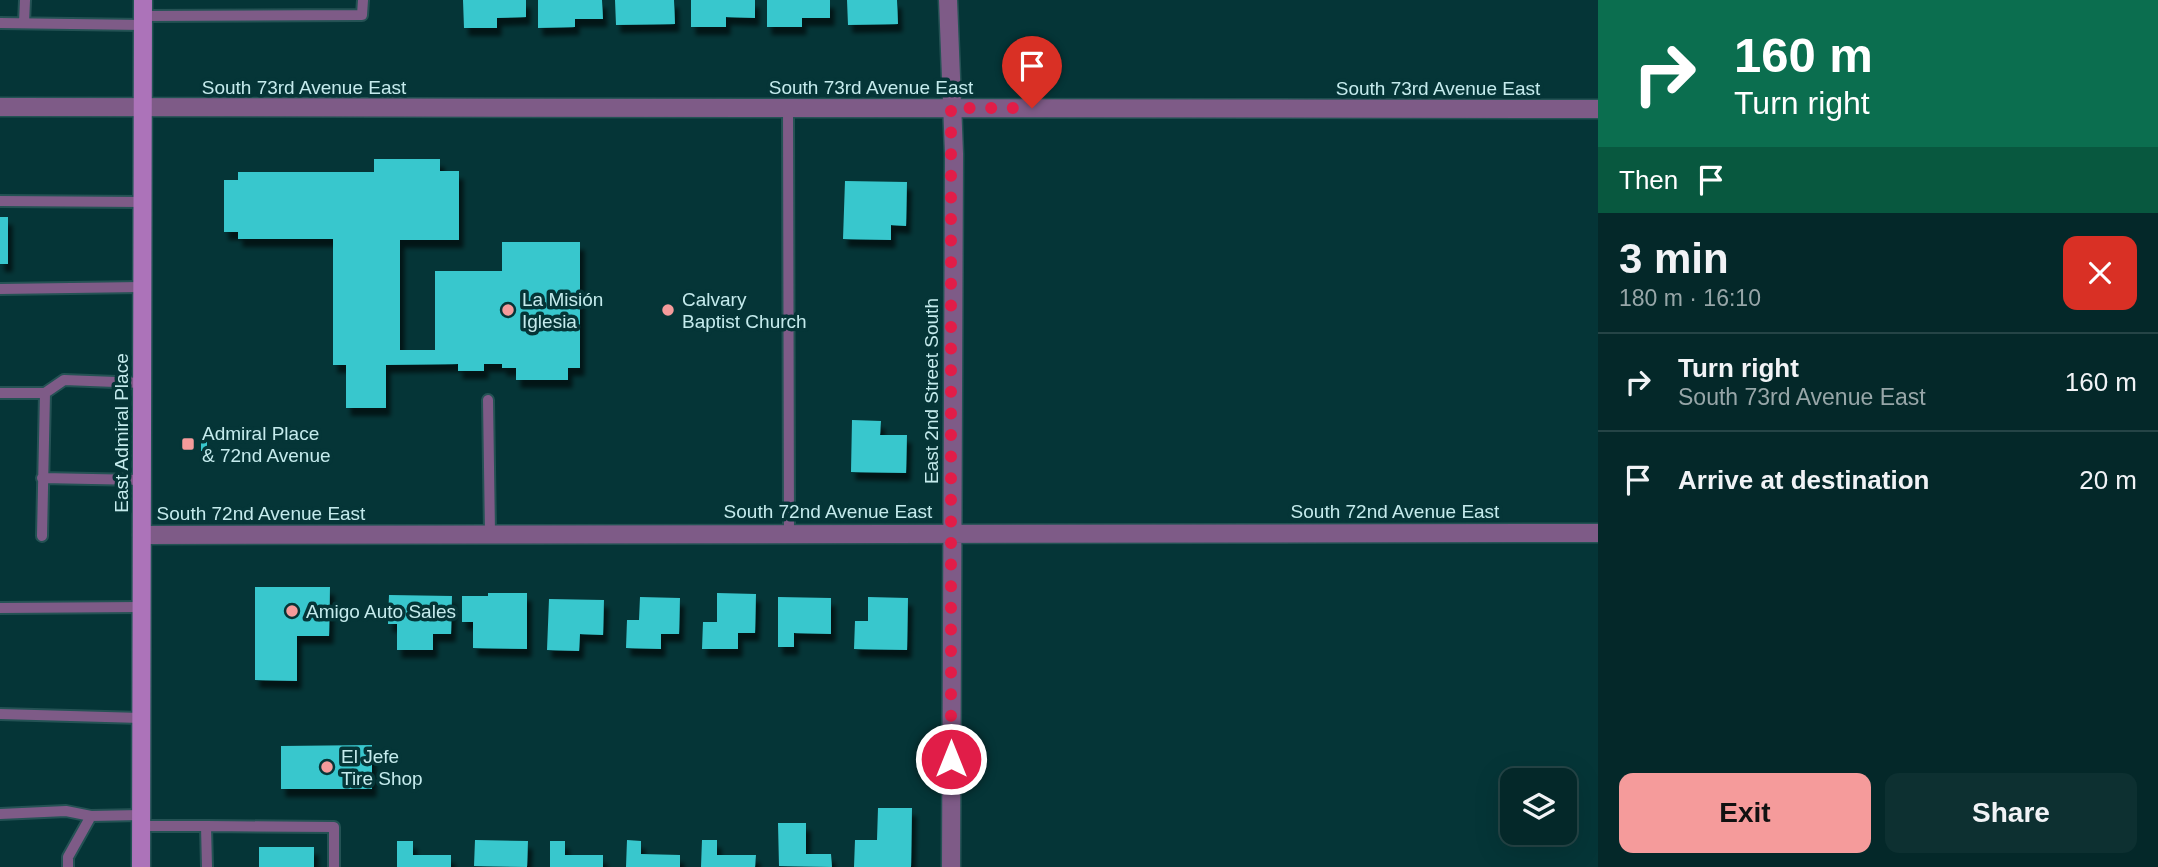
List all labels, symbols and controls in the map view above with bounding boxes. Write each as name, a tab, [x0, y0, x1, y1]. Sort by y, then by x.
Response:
icon: right	[1619, 28, 1710, 119]
text: 160 m	[1734, 28, 1873, 82]
pin	[1002, 36, 1062, 108]
icon: arrive	[1013, 47, 1051, 85]
street label: South 73rd Avenue East	[202, 77, 407, 98]
street label: South 73rd Avenue East	[769, 77, 974, 98]
street label: South 73rd Avenue East	[1336, 78, 1541, 99]
text: Turn right	[1734, 85, 1870, 121]
icon: arrive	[1692, 161, 1730, 199]
text: Then	[1619, 165, 1678, 195]
text: 3 min	[1619, 235, 1729, 282]
button: close	[2063, 236, 2137, 310]
text: 180 m · 16:10	[1619, 285, 1761, 311]
place label: La Misión Iglesia	[522, 289, 603, 332]
place label: Calvary Baptist Church	[682, 289, 807, 332]
street label: East 2nd Street South	[921, 298, 942, 484]
marker: La Misión Iglesia	[500, 302, 516, 318]
marker: Calvary Baptist Church	[660, 302, 676, 318]
street label: East Admiral Place	[111, 353, 132, 513]
text: Turn right	[1678, 353, 1799, 383]
icon: right	[1619, 363, 1657, 401]
text: 160 m	[2065, 367, 2137, 397]
text: South 73rd Avenue East	[1678, 384, 1926, 410]
place label: Admiral Place & 72nd Avenue	[202, 423, 331, 466]
marker: Admiral Place & 72nd Avenue	[180, 436, 196, 452]
icon: arrive	[1619, 461, 1657, 499]
text: Arrive at destination	[1678, 465, 1929, 495]
text: 20 m	[2079, 465, 2137, 495]
street label: South 72nd Avenue East	[724, 501, 933, 522]
street label: South 72nd Avenue East	[1291, 501, 1500, 522]
street label: South 72nd Avenue East	[157, 503, 366, 524]
place label: Amigo Auto Sales	[306, 601, 456, 622]
marker: Amigo Auto Sales	[284, 603, 300, 619]
position arrow	[914, 722, 988, 796]
place label: El Jefe Tire Shop	[341, 746, 423, 789]
marker: El Jefe Tire Shop	[319, 759, 335, 775]
map controls	[1500, 768, 1577, 845]
button: layers	[1500, 768, 1577, 845]
button: Exit	[1619, 773, 1871, 853]
button: Share	[1885, 773, 2137, 853]

